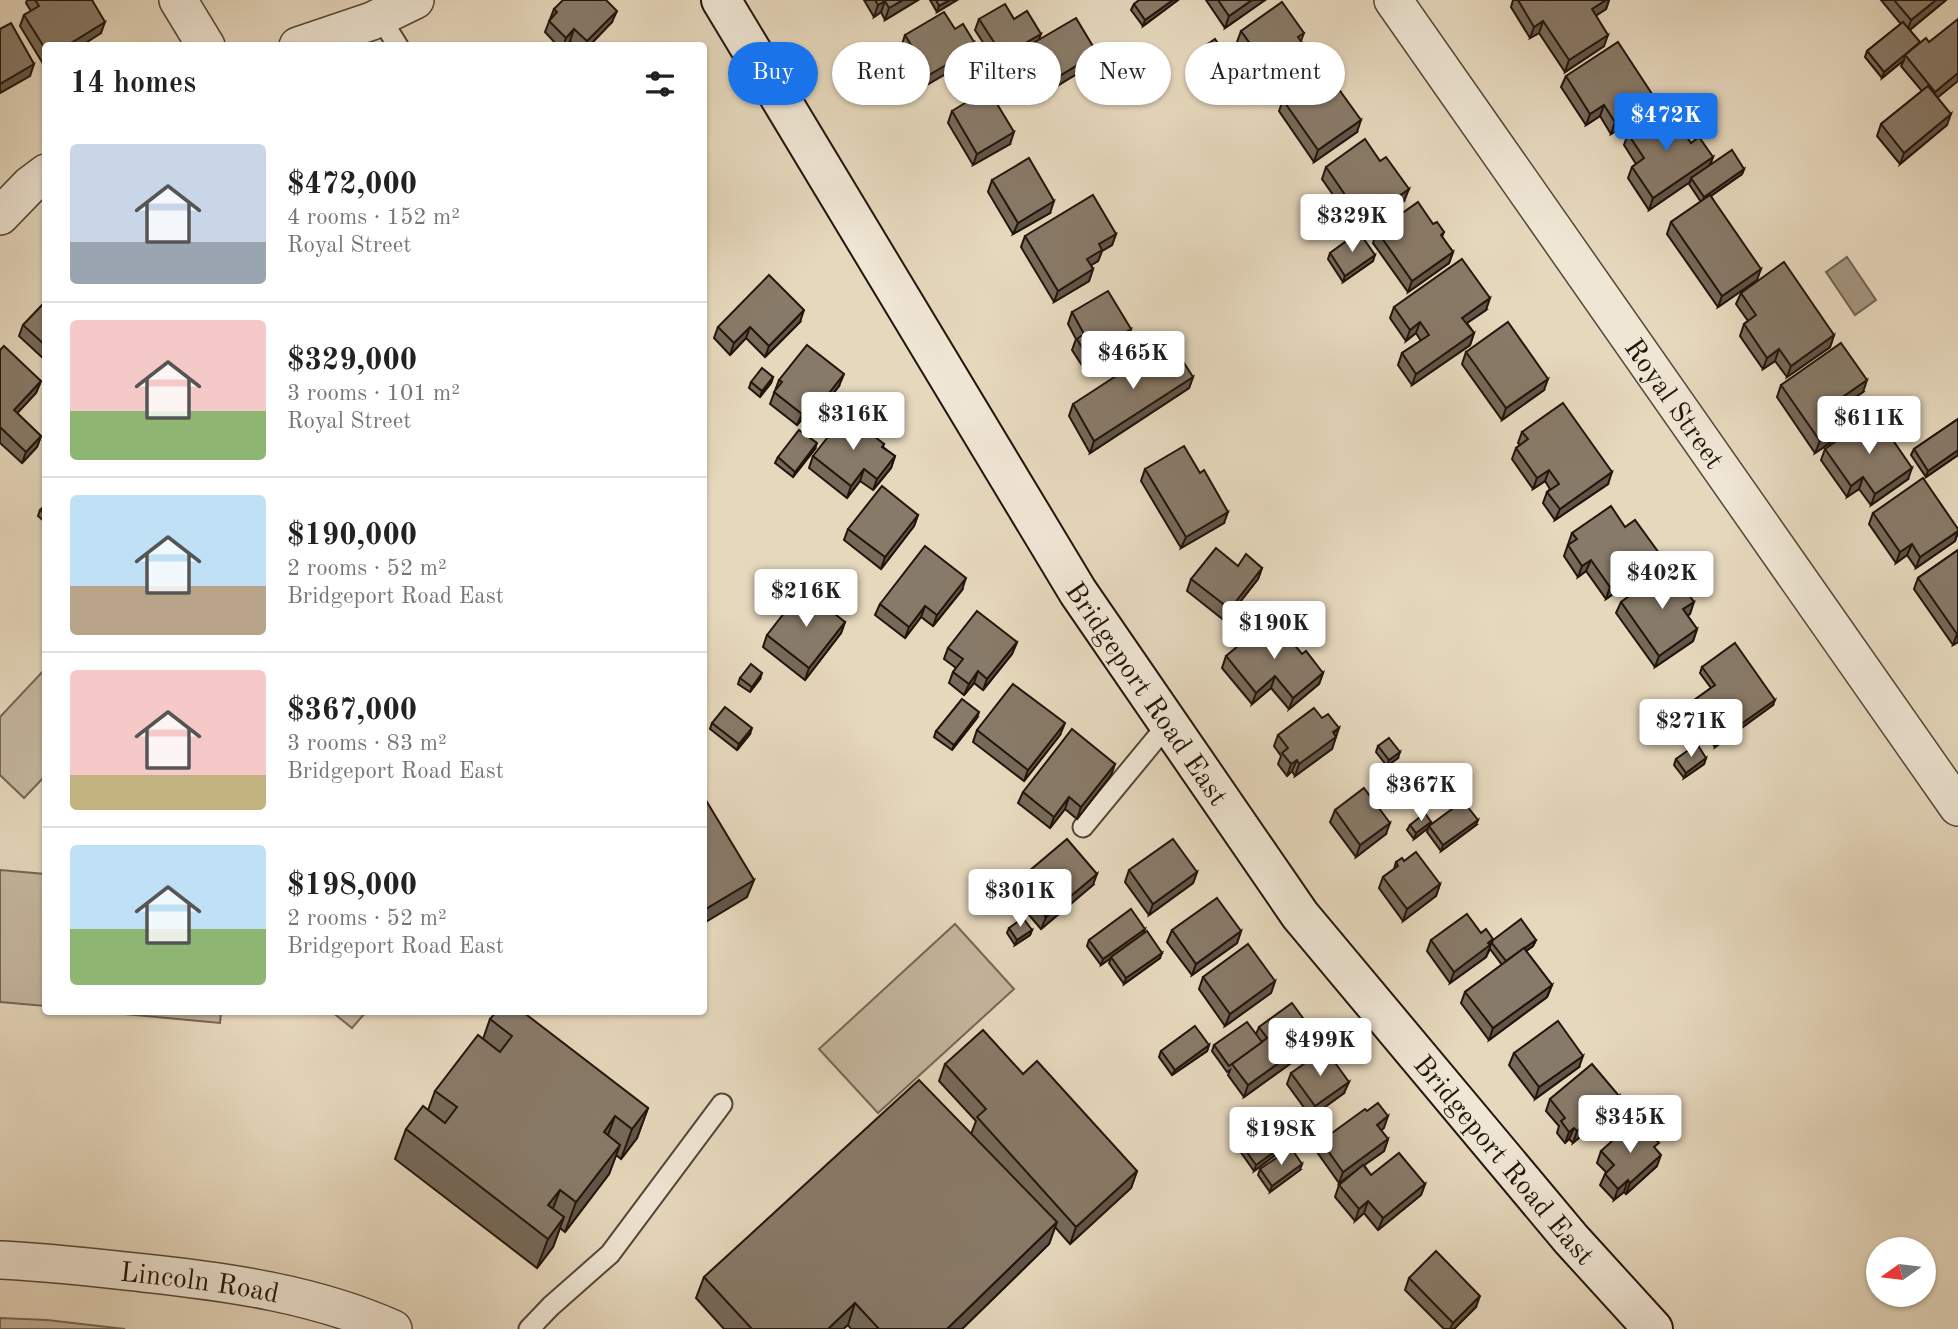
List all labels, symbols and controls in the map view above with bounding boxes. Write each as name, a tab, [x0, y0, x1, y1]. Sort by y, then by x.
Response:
chip: Buy	[728, 42, 818, 105]
chip: Rent	[832, 42, 930, 105]
chip: Filters	[944, 42, 1061, 105]
chip: New	[1075, 42, 1171, 105]
chip: Apartment	[1185, 42, 1345, 105]
icon: filters	[641, 65, 679, 103]
text: 14 homes	[70, 69, 196, 99]
pin: $472K	[1617, 94, 1715, 153]
text: $472K	[1630, 104, 1702, 127]
text: $472,000	[287, 170, 417, 200]
icon: home	[126, 172, 210, 256]
pin: $329K	[1303, 194, 1401, 254]
text: $329K	[1316, 205, 1388, 228]
text: 4 rooms · 152 m²	[287, 206, 460, 229]
text: Royal Street	[287, 234, 411, 257]
pin: $465K	[1084, 332, 1182, 391]
street label: Royal Street	[1618, 335, 1728, 475]
text: $465K	[1097, 342, 1169, 365]
text: $329,000	[287, 346, 417, 376]
icon: home	[126, 348, 210, 432]
text: 3 rooms · 101 m²	[287, 382, 460, 405]
pin: $316K	[804, 392, 902, 452]
pin: $611K	[1820, 396, 1918, 456]
text: $316K	[817, 403, 889, 426]
text: $611K	[1833, 407, 1905, 430]
text: Royal Street	[287, 410, 411, 433]
text: $190,000	[287, 521, 417, 551]
icon: home	[126, 523, 210, 607]
pin: $402K	[1613, 552, 1711, 611]
text: 2 rooms · 52 m²	[287, 557, 447, 580]
text: $402K	[1626, 562, 1698, 585]
pin: $216K	[757, 570, 855, 629]
street label: Bridgeport Road East	[1059, 578, 1231, 812]
text: $216K	[770, 580, 842, 603]
text: Bridgeport Road East	[287, 585, 504, 608]
pin: $190K	[1225, 602, 1323, 661]
text: $190K	[1238, 612, 1310, 635]
text: $367,000	[287, 696, 417, 726]
icon: home	[126, 698, 210, 782]
pin: $271K	[1642, 700, 1740, 759]
text: $271K	[1655, 710, 1727, 733]
text: 3 rooms · 83 m²	[287, 732, 447, 755]
text: Bridgeport Road East	[287, 760, 504, 783]
pin: $367K	[1372, 764, 1470, 823]
text: $367K	[1385, 774, 1457, 797]
pin: $301K	[971, 870, 1069, 929]
text: $198,000	[287, 871, 417, 901]
icon: home	[126, 873, 210, 957]
text: $301K	[984, 880, 1056, 903]
text: 2 rooms · 52 m²	[287, 907, 447, 930]
text: Bridgeport Road East	[287, 935, 504, 958]
pin: $499K	[1271, 1018, 1369, 1078]
text: $499K	[1284, 1029, 1356, 1052]
street label: Bridgeport Road East	[1407, 1051, 1598, 1271]
pin: $345K	[1581, 1096, 1679, 1155]
text: $345K	[1594, 1106, 1666, 1129]
pin: $198K	[1232, 1108, 1330, 1167]
text: $198K	[1245, 1118, 1317, 1141]
north arrow	[1866, 1237, 1936, 1307]
map controls	[1866, 1237, 1936, 1307]
street label: Lincoln Road	[118, 1260, 281, 1310]

